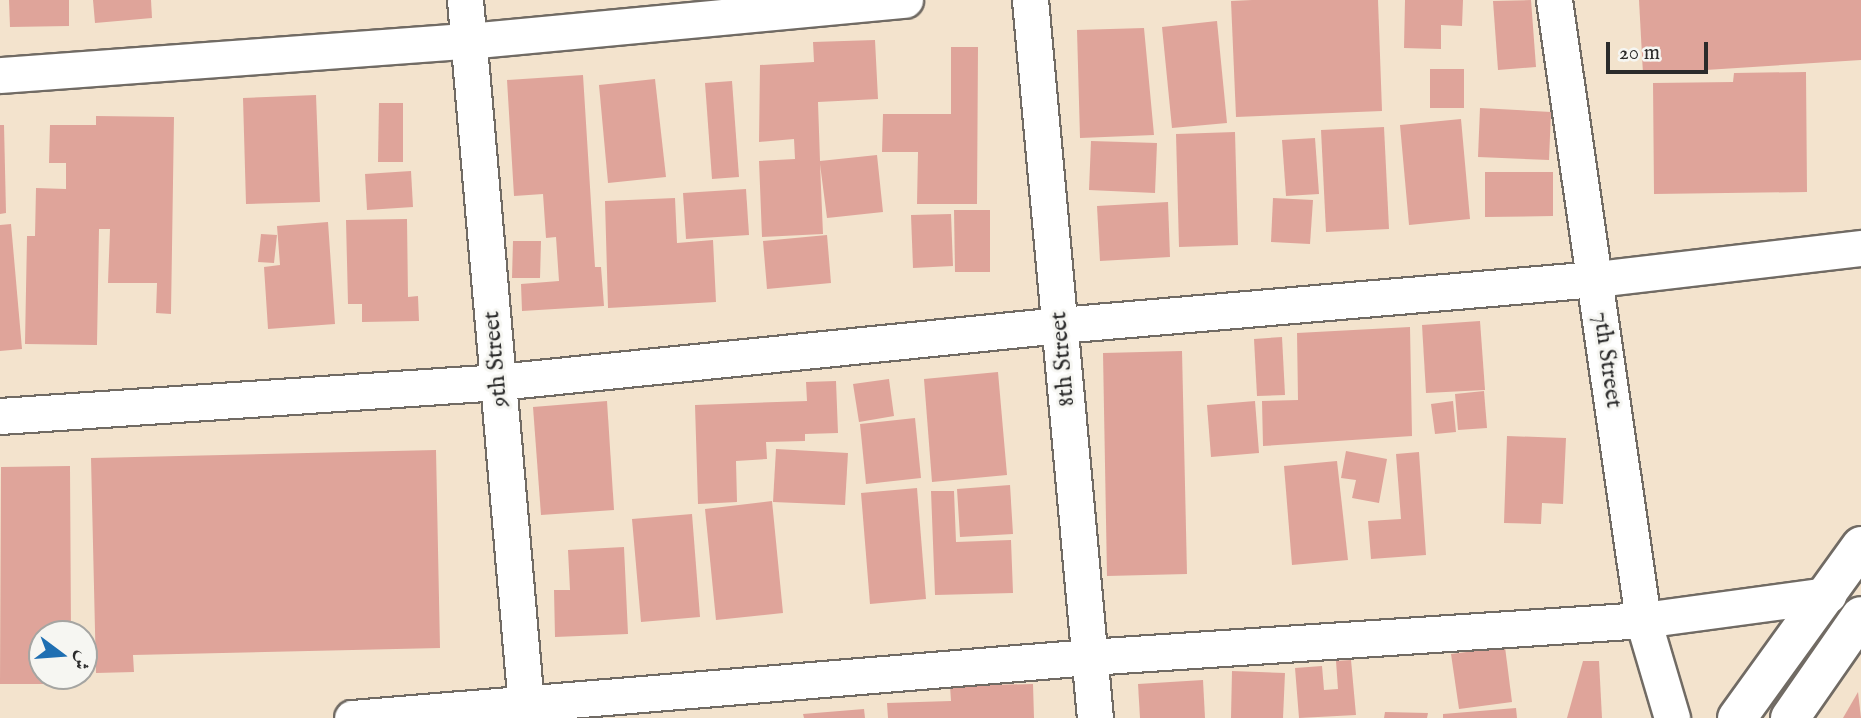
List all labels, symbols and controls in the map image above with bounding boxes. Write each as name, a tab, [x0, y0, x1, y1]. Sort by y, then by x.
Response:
scale bar	[1609, 28, 1710, 72]
text: 20 m	[1619, 40, 1660, 67]
street label: 9th Street	[477, 310, 515, 408]
street label: 8th Street	[1045, 310, 1081, 408]
street label: 7th Street	[1586, 310, 1628, 410]
north arrow	[28, 620, 98, 690]
text: ش	[67, 648, 95, 673]

